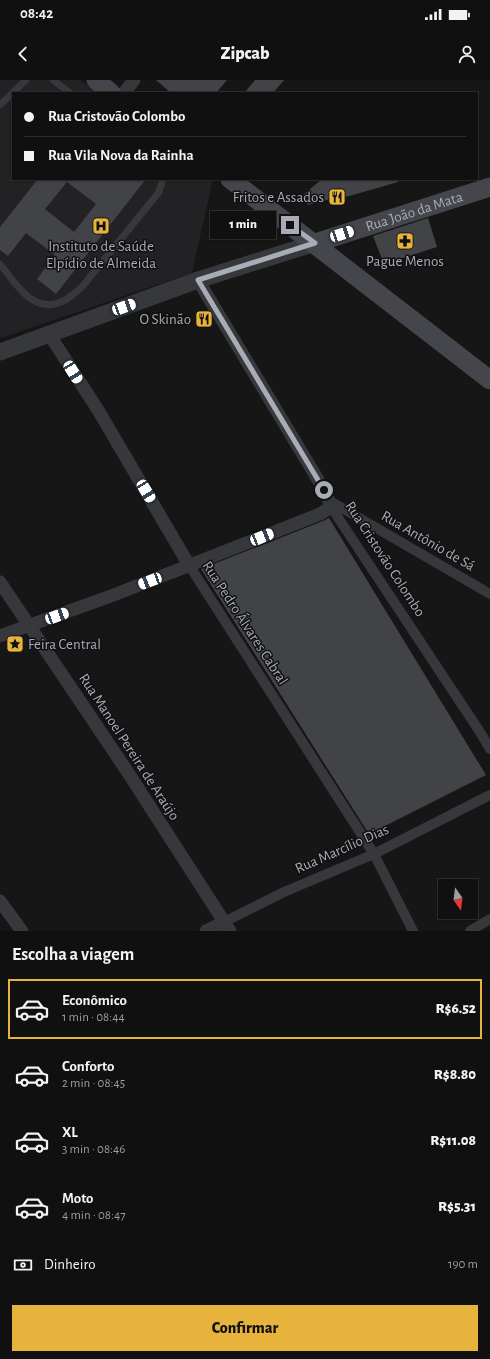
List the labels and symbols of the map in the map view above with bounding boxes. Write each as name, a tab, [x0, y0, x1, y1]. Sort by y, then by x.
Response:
restaurant icon: Fritos e Assados	[327, 187, 347, 207]
street label: Rua João da Mata	[364, 189, 465, 234]
place label: Fritos e Assados	[233, 190, 324, 205]
callout: 1 min	[210, 211, 276, 239]
hospital icon: Instituto de Saúde Elpídio de Almeida	[91, 216, 111, 236]
route end	[281, 216, 299, 234]
car	[329, 225, 355, 243]
pharmacy icon: Pague Menos	[395, 231, 415, 251]
place label: Instituto de Saúde Elpídio de Almeida	[46, 239, 156, 271]
place label: Pague Menos	[366, 254, 444, 269]
car	[111, 297, 137, 317]
restaurant icon: O Skinão	[194, 309, 214, 329]
place label: O Skinão	[140, 312, 191, 327]
car	[62, 359, 84, 385]
car	[135, 478, 157, 504]
route start	[315, 481, 333, 499]
street label: Rua Cristovão Colombo	[342, 499, 428, 619]
street label: Rua Antônio de Sá	[379, 508, 477, 574]
car	[249, 527, 275, 547]
street label: Rua Pedro Álvares Cabral	[199, 557, 292, 688]
car	[137, 571, 163, 591]
car	[44, 606, 70, 626]
place icon: Feira Central	[5, 634, 25, 654]
place label: Feira Central	[28, 637, 101, 652]
street label: Rua Manoel Pereira de Araújo	[76, 671, 182, 823]
street label: Rua Marcílio Dias	[293, 822, 391, 876]
north arrow	[438, 879, 478, 919]

